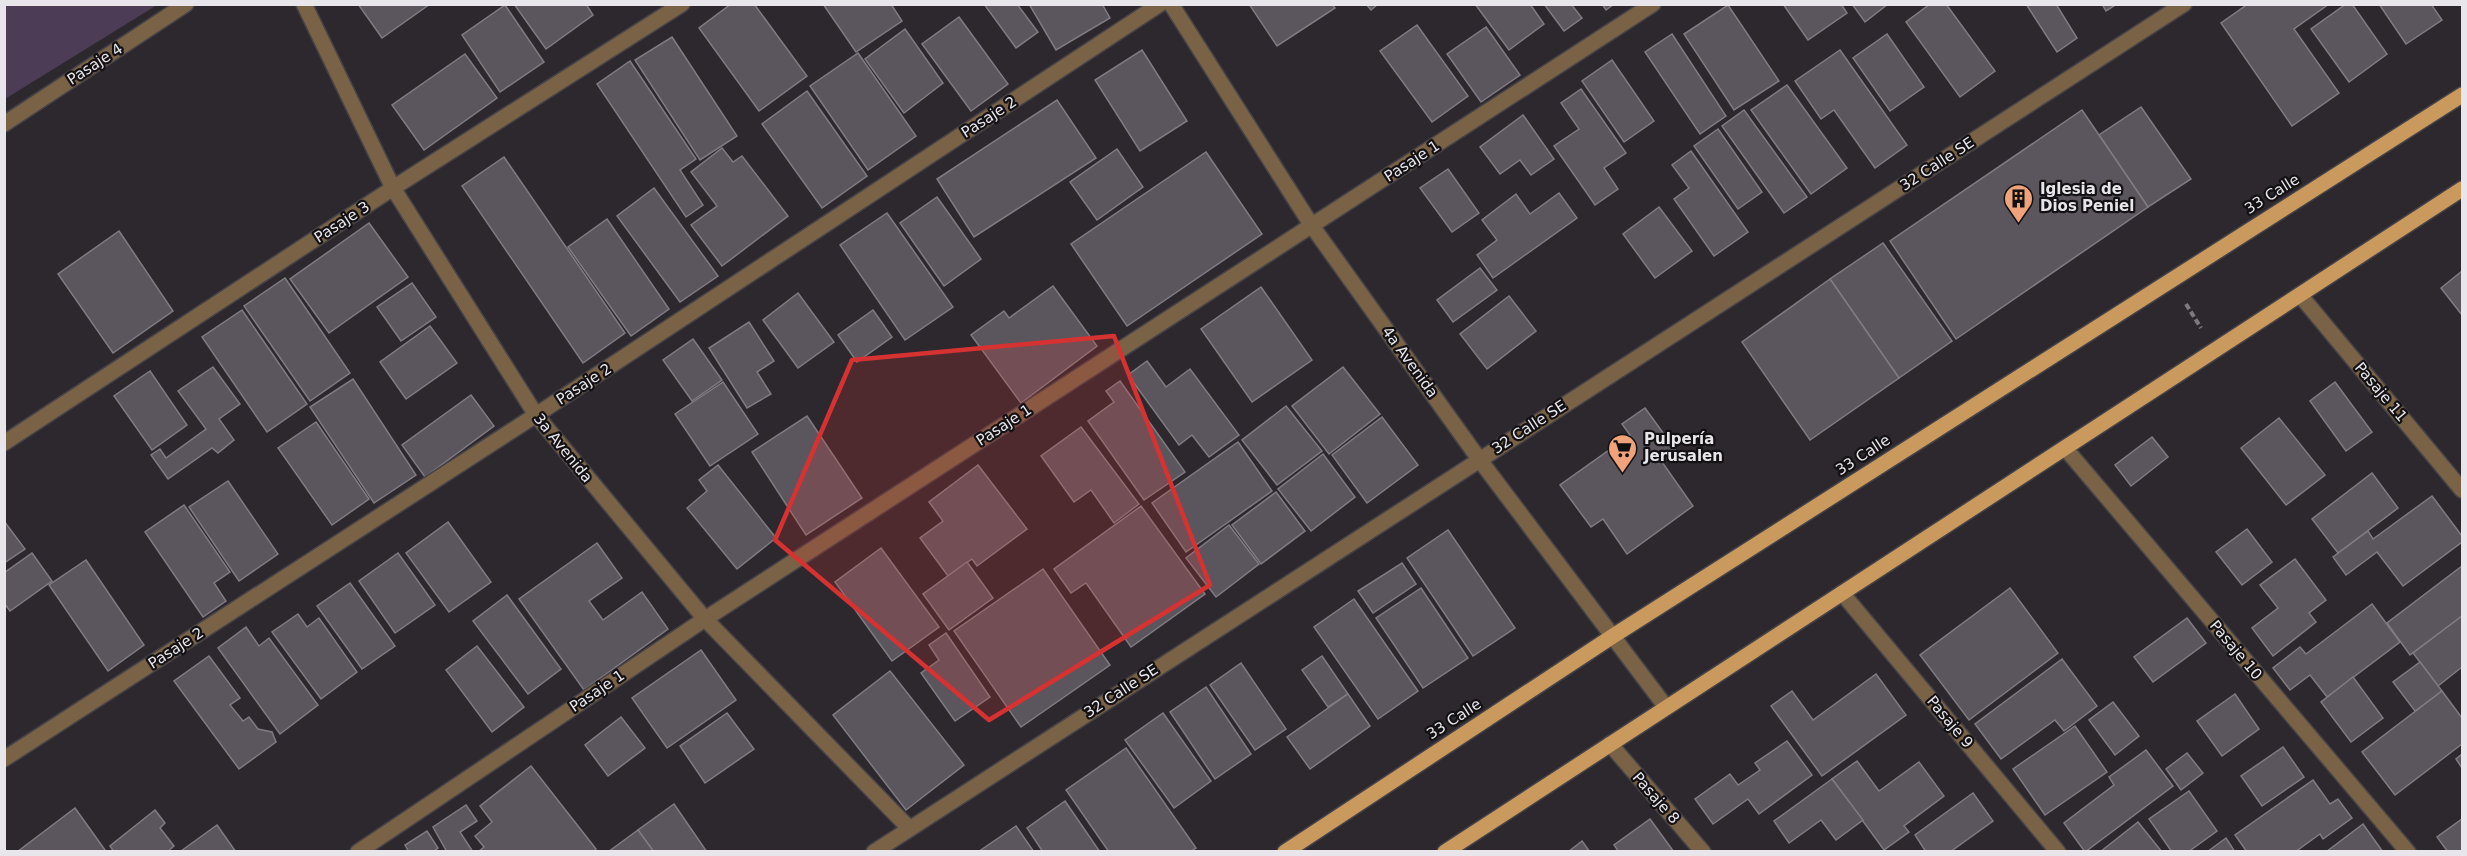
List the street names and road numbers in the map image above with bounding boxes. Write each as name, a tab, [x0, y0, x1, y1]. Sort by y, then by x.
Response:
street label: Pasaje 4	[64, 39, 126, 89]
street label: Pasaje 2	[958, 92, 1020, 142]
street label: 32 Calle SE	[1897, 133, 1977, 195]
street label: Pasaje 1	[1381, 136, 1443, 186]
street label: 33 Calle	[2241, 170, 2303, 218]
street label: Pasaje 3	[311, 197, 373, 247]
street label: 4a Avenida	[1378, 323, 1442, 401]
street label: Pasaje 2	[553, 359, 615, 409]
street label: Pasaje 11	[2351, 359, 2411, 425]
street label: 32 Calle SE	[1489, 396, 1569, 458]
street label: Pasaje 1	[973, 400, 1035, 450]
street label: 3a Avenida	[530, 410, 596, 486]
street label: 33 Calle	[1832, 431, 1894, 479]
street label: Pasaje 10	[2206, 617, 2266, 683]
street label: Pasaje 2	[145, 623, 207, 673]
street label: 32 Calle SE	[1081, 660, 1161, 722]
street label: Pasaje 1	[566, 666, 628, 716]
street label: Pasaje 9	[1923, 692, 1977, 752]
street label: 33 Calle	[1423, 695, 1485, 743]
street label: Pasaje 8	[1629, 769, 1683, 827]

